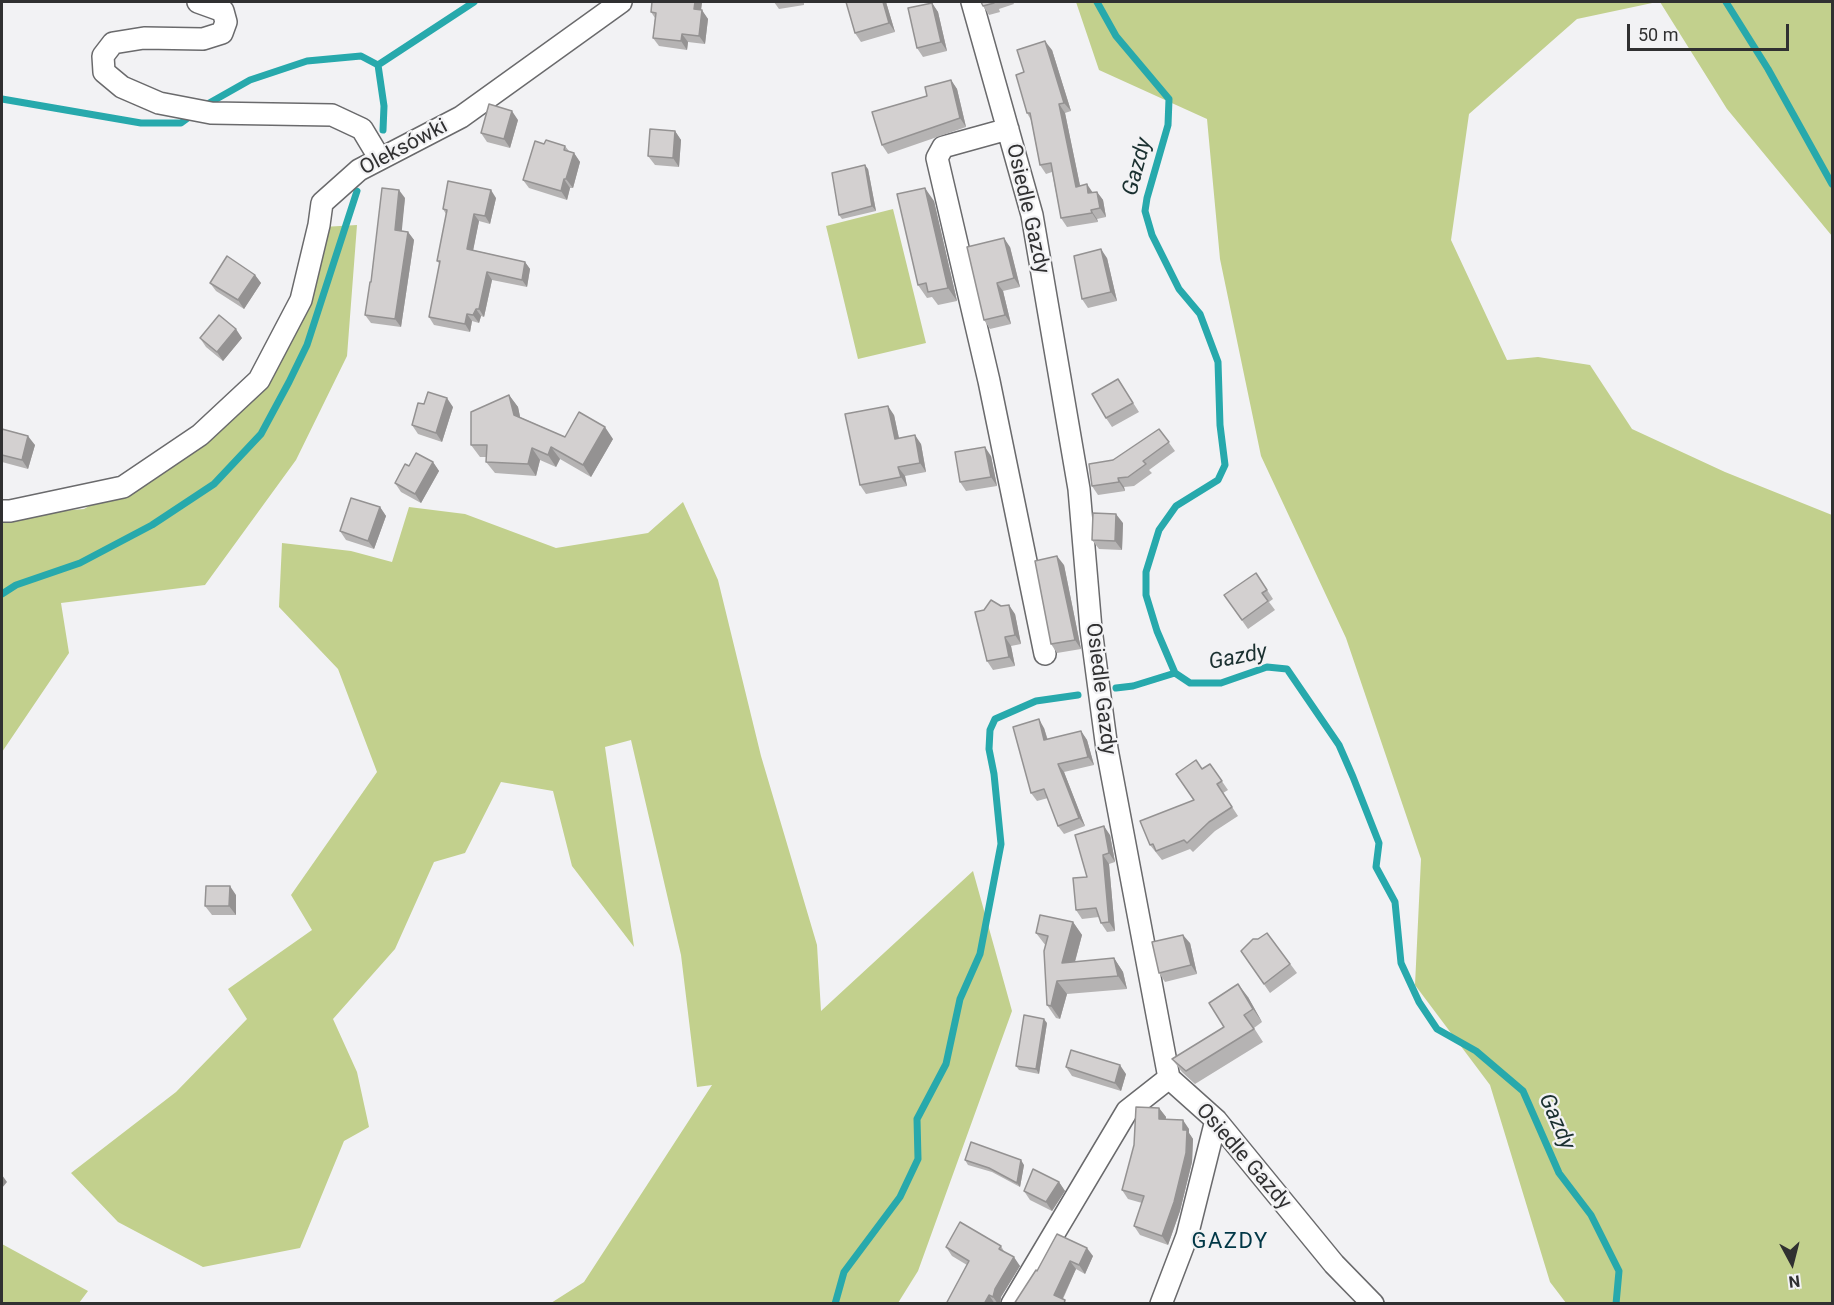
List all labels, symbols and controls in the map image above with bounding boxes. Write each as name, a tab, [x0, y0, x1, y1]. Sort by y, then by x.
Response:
scale bar	[1630, 12, 1792, 50]
text: 50 m	[1638, 24, 1678, 45]
street label: Oleksówki	[356, 114, 452, 182]
water label: Gazdy	[1118, 135, 1158, 199]
street label: Osiedle Gazdy	[1000, 142, 1054, 276]
street label: Osiedle Gazdy	[1079, 622, 1121, 756]
water label: Gazdy	[1207, 639, 1269, 677]
water label: Gazdy	[1532, 1090, 1580, 1154]
street label: Osiedle Gazdy	[1190, 1099, 1296, 1215]
district label: GAZDY	[1191, 1229, 1269, 1255]
north arrow	[1762, 1233, 1822, 1293]
text: N	[1787, 1271, 1801, 1291]

